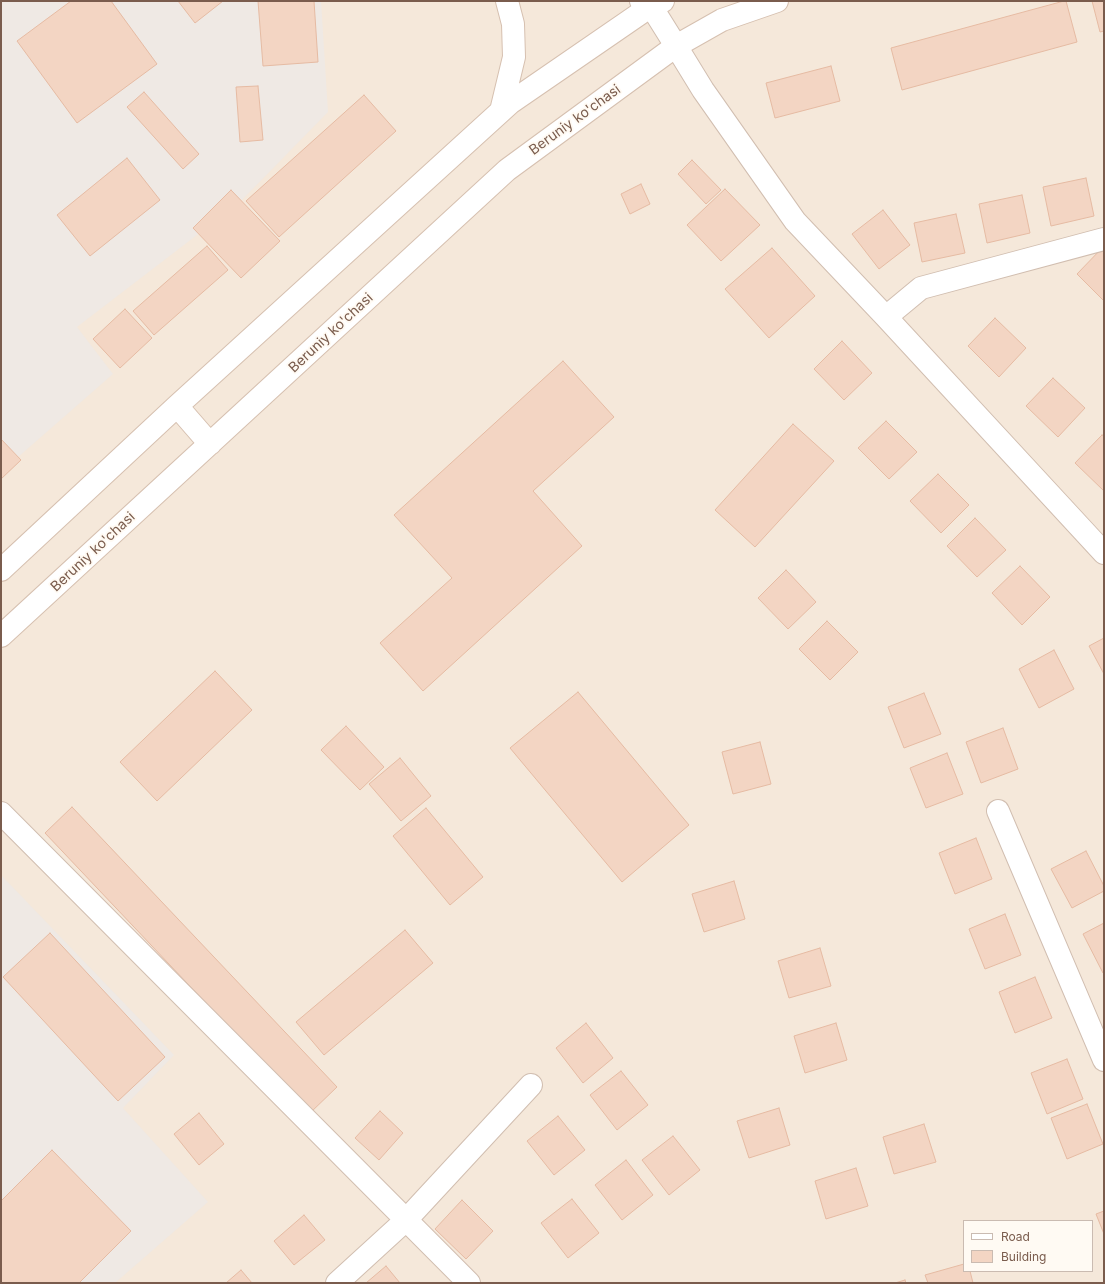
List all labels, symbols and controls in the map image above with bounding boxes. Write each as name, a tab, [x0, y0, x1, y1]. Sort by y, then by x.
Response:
street label: Beruniy ko'chasi	[526, 81, 624, 159]
street label: Beruniy ko'chasi	[285, 290, 377, 376]
street label: Beruniy ko'chasi	[47, 509, 139, 595]
legend	[963, 1220, 1093, 1272]
text: Road	[1001, 1229, 1030, 1244]
text: Building	[1001, 1249, 1046, 1264]

